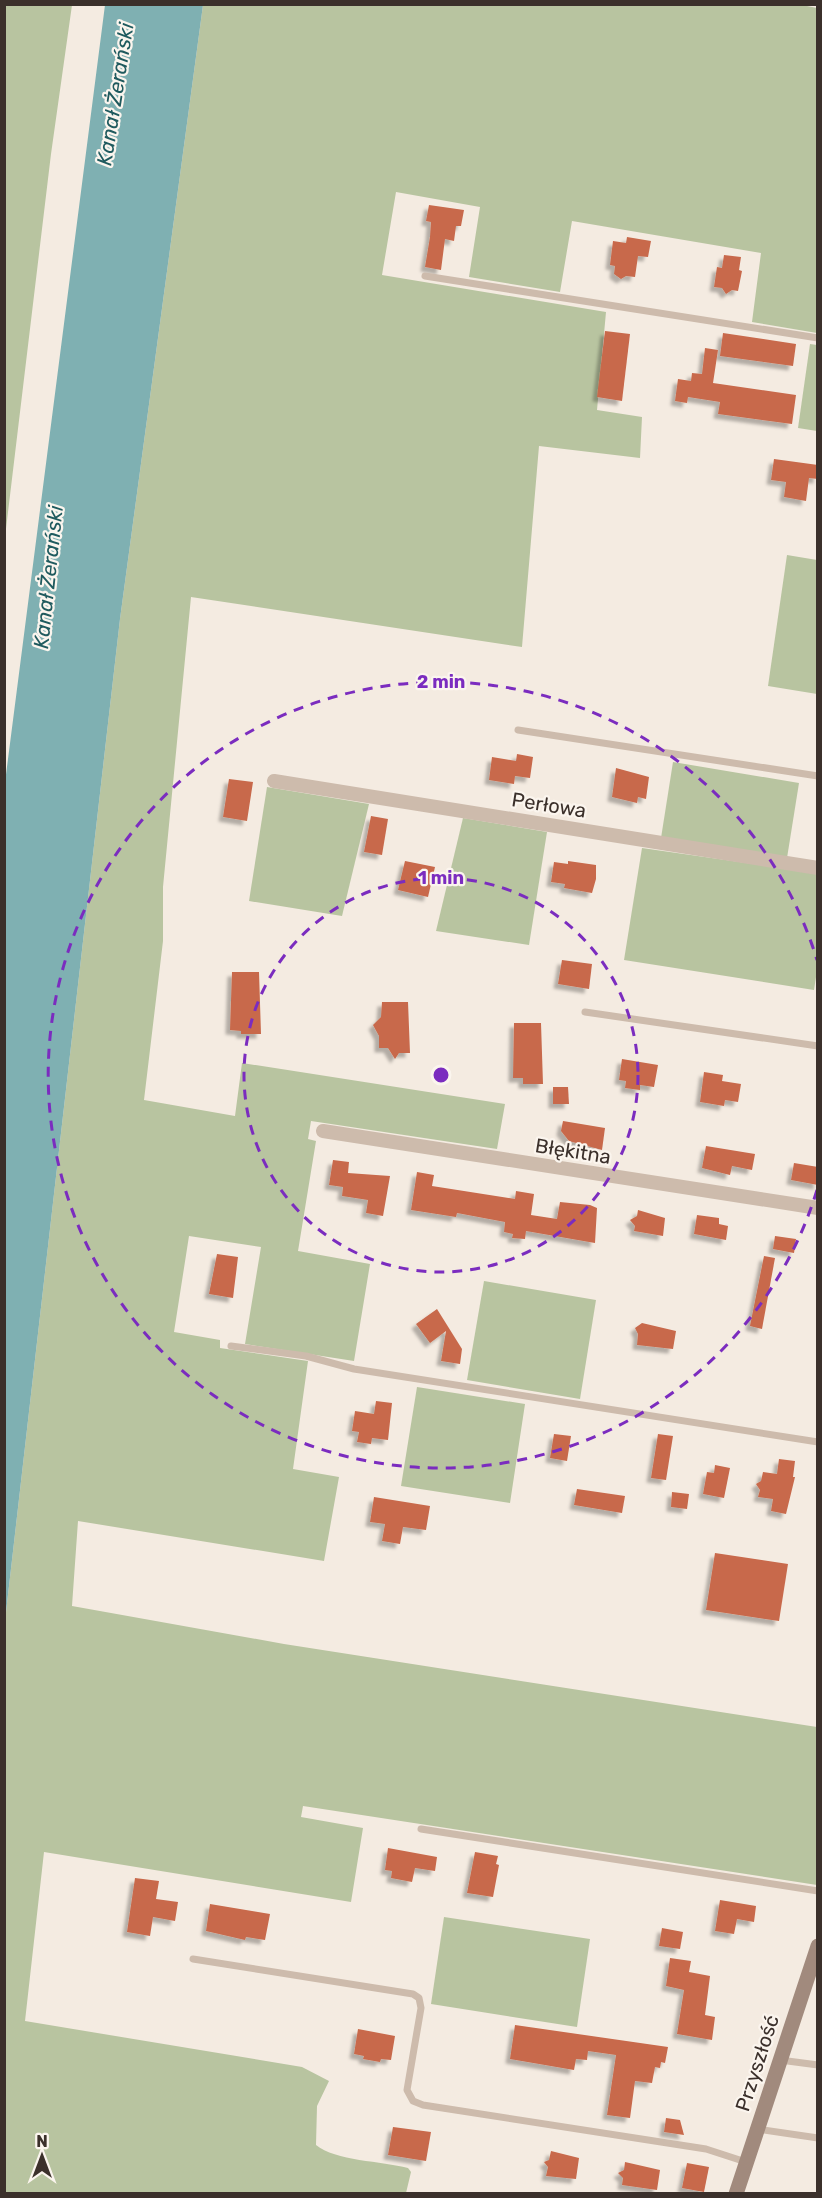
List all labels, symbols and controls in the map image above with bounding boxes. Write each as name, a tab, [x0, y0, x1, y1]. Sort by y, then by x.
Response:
water label: Kanał Żerański	[91, 20, 139, 167]
water label: Kanał Żerański	[28, 503, 68, 650]
text: 2 min	[417, 671, 465, 693]
street label: Perłowa	[510, 787, 588, 823]
text: 1 min	[418, 867, 464, 889]
centre of rings	[431, 1065, 451, 1085]
street label: Błękitna	[533, 1133, 613, 1169]
street label: Przyszłość	[730, 2012, 784, 2114]
north arrow	[12, 2126, 72, 2186]
text: N	[36, 2132, 48, 2151]

